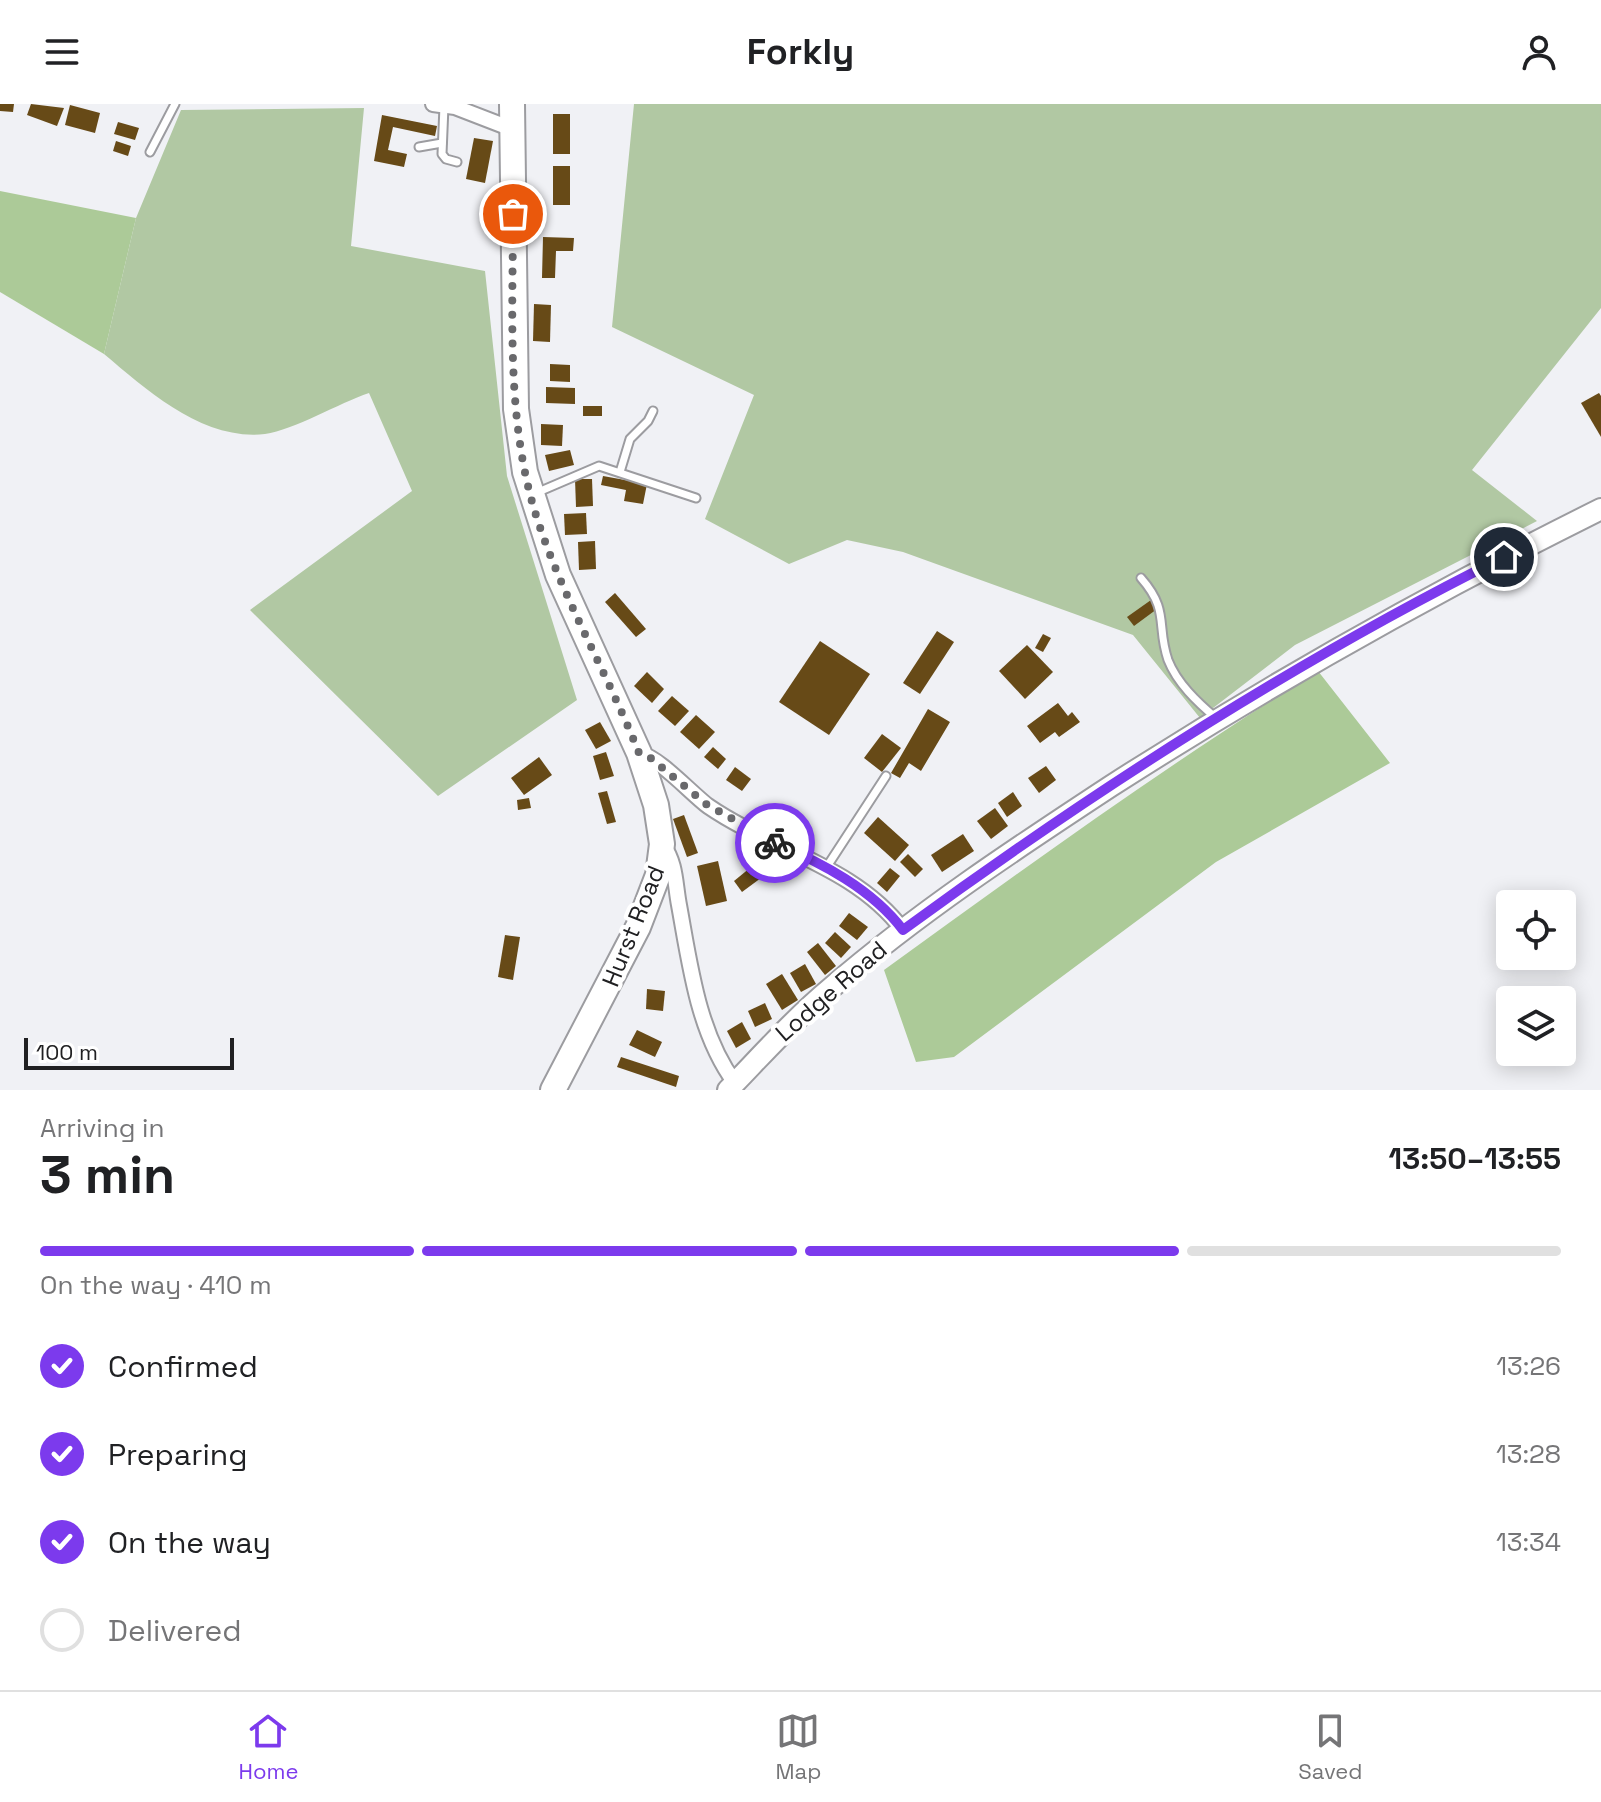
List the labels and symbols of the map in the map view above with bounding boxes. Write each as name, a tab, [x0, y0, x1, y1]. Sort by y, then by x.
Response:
pin	[479, 180, 547, 248]
pin	[1470, 523, 1538, 591]
courier	[735, 803, 815, 883]
street label: Hurst Road	[595, 861, 671, 991]
street label: Lodge Road	[769, 934, 893, 1048]
scale bar	[24, 1034, 234, 1070]

